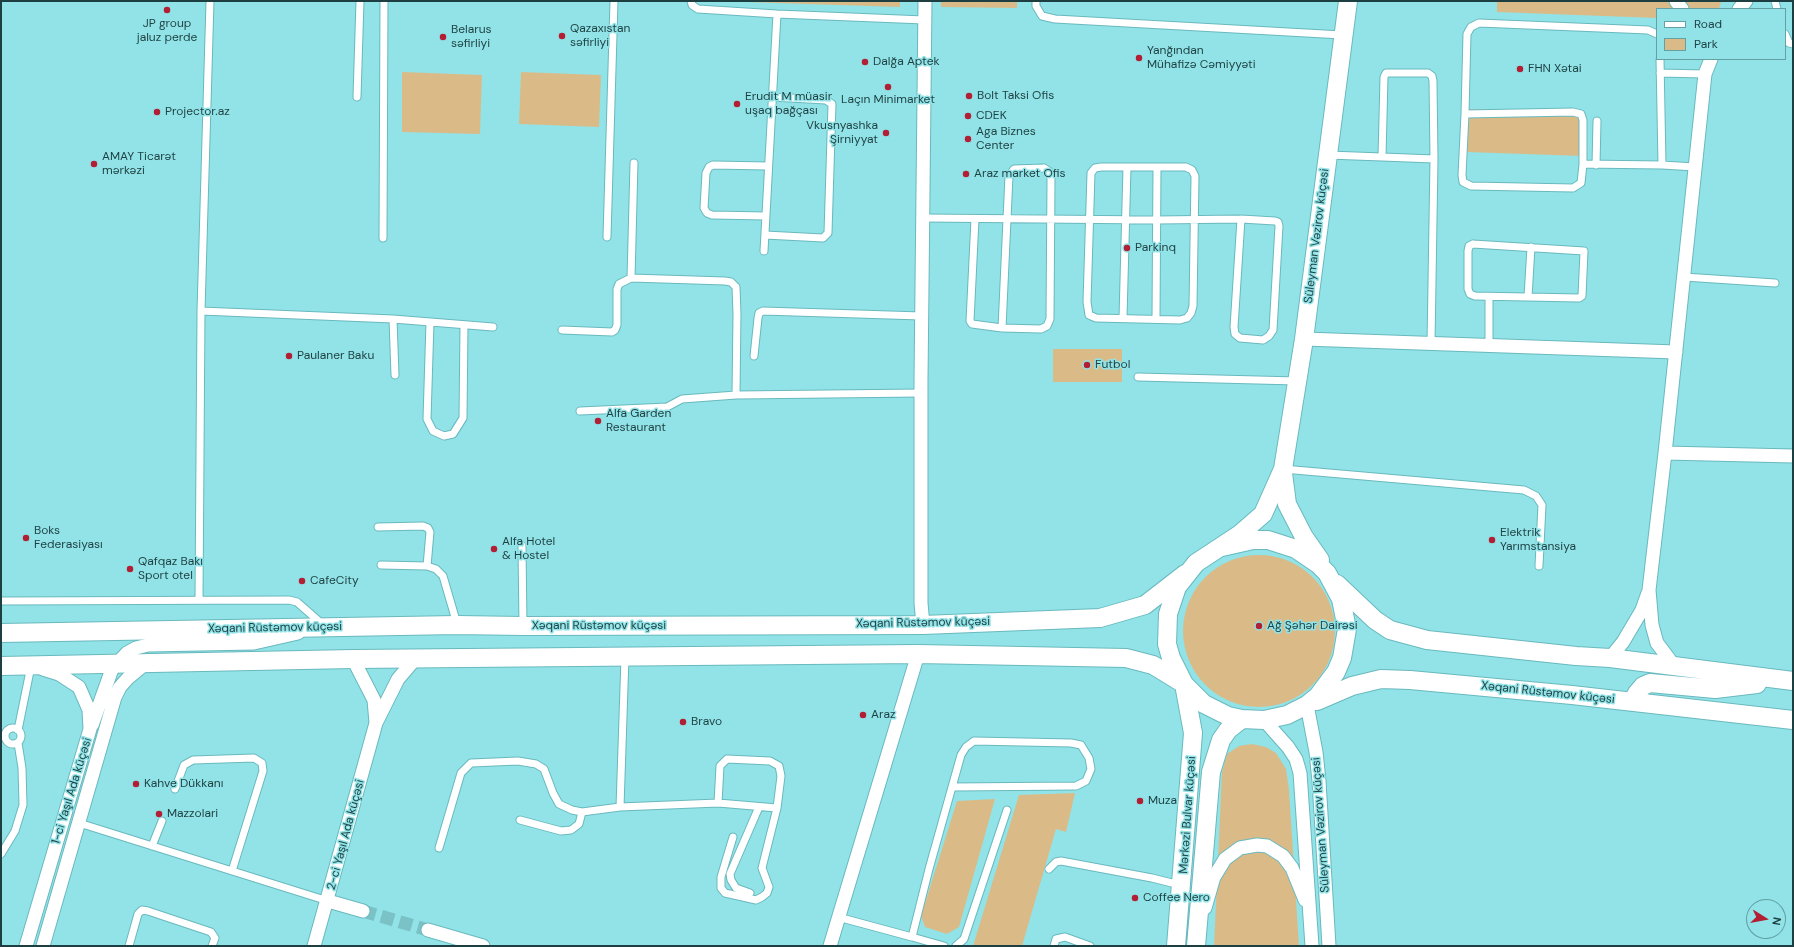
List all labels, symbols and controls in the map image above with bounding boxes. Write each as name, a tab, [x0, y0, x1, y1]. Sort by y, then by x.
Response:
marker: JP group jaluz perde	[162, 5, 172, 15]
legend	[1656, 8, 1786, 60]
text: Road	[1694, 16, 1722, 32]
place label: JP group jaluz perde	[137, 17, 197, 45]
place label: Qazaxıstan səfirliyi	[570, 22, 630, 50]
place label: Belarus səfirliyi	[451, 23, 492, 51]
marker: Qazaxıstan səfirliyi	[557, 31, 567, 41]
marker: Belarus səfirliyi	[438, 32, 448, 42]
text: Park	[1694, 36, 1718, 52]
place label: Yanğından Mühafizə Cəmiyyəti	[1147, 44, 1256, 72]
marker: Yanğından Mühafizə Cəmiyyəti	[1134, 53, 1144, 63]
place label: Dalğa Aptek	[873, 55, 940, 69]
marker: Dalğa Aptek	[860, 57, 870, 67]
place label: FHN Xətai	[1528, 62, 1582, 76]
marker: FHN Xətai	[1515, 64, 1525, 74]
marker: Laçın Minimarket	[883, 82, 893, 92]
place label: Bolt Taksi Ofis	[977, 89, 1054, 103]
place label: Erudit M müasir uşaq bağçası	[745, 90, 832, 118]
marker: Bolt Taksi Ofis	[964, 91, 974, 101]
place label: Laçın Minimarket	[841, 93, 935, 107]
marker: Erudit M müasir uşaq bağçası	[732, 99, 742, 109]
place label: Projector.az	[165, 105, 230, 119]
marker: Projector.az	[152, 107, 162, 117]
place label: CDEK	[976, 109, 1007, 123]
marker: CDEK	[963, 111, 973, 121]
place label: Vkusnyashka Şirniyyat	[806, 119, 878, 147]
place label: Aga Biznes Center	[976, 125, 1036, 153]
marker: Vkusnyashka Şirniyyat	[881, 128, 891, 138]
marker: Aga Biznes Center	[963, 134, 973, 144]
place label: AMAY Ticarət mərkəzi	[102, 150, 176, 178]
marker: AMAY Ticarət mərkəzi	[89, 159, 99, 169]
place label: Araz market Ofis	[974, 167, 1065, 181]
street label: Süleyman Vəzirov küçəsi	[1302, 168, 1332, 304]
marker: Araz market Ofis	[961, 169, 971, 179]
place label: Parkinq	[1135, 241, 1176, 255]
marker: Parkinq	[1122, 243, 1132, 253]
place label: Paulaner Baku	[297, 349, 374, 363]
marker: Paulaner Baku	[284, 351, 294, 361]
place label: Futbol	[1095, 358, 1130, 372]
marker: Futbol	[1082, 360, 1092, 370]
place label: Alfa Garden Restaurant	[606, 407, 671, 435]
marker: Alfa Garden Restaurant	[593, 416, 603, 426]
place label: Boks Federasiyası	[34, 524, 103, 552]
place label: Elektrik Yarımstansiya	[1500, 526, 1576, 554]
marker: Boks Federasiyası	[21, 533, 31, 543]
place label: Alfa Hotel & Hostel	[502, 535, 555, 563]
marker: Elektrik Yarımstansiya	[1487, 535, 1497, 545]
marker: Alfa Hotel & Hostel	[489, 544, 499, 554]
place label: Qafqaz Bakı Sport otel	[138, 555, 203, 583]
marker: Qafqaz Bakı Sport otel	[125, 564, 135, 574]
place label: CafeCity	[310, 574, 359, 588]
marker: CafeCity	[297, 576, 307, 586]
street label: Xəqani Rüstəmov küçəsi	[856, 615, 990, 631]
street label: Xəqani Rüstəmov küçəsi	[532, 619, 666, 633]
place label: Ağ Şəhər Dairəsi	[1267, 619, 1358, 633]
street label: Xəqani Rüstəmov küçəsi	[208, 620, 342, 636]
marker: Ağ Şəhər Dairəsi	[1254, 621, 1264, 631]
street label: Xəqani Rüstəmov küçəsi	[1480, 679, 1616, 707]
place label: Araz	[871, 708, 895, 722]
marker: Araz	[858, 710, 868, 720]
place label: Bravo	[691, 715, 722, 729]
marker: Bravo	[678, 717, 688, 727]
street label: 1-ci Yaşıl Ada küçəsi	[49, 736, 95, 846]
street label: Mərkəzi Bulvar küçəsi	[1177, 756, 1199, 874]
street label: Süleyman Vəzirov küçəsi	[1309, 757, 1333, 893]
place label: Kahve Dükkanı	[144, 777, 223, 791]
street label: 2-ci Yaşıl Ada küçəsi	[324, 778, 368, 892]
marker: Kahve Dükkanı	[131, 779, 141, 789]
place label: Muza	[1148, 794, 1177, 808]
marker: Muza	[1135, 796, 1145, 806]
place label: Mazzolari	[167, 807, 218, 821]
marker: Mazzolari	[154, 809, 164, 819]
place label: Coffee Nero	[1143, 891, 1210, 905]
marker: Coffee Nero	[1130, 893, 1140, 903]
north arrow	[1746, 899, 1786, 939]
text: N	[1769, 916, 1784, 926]

